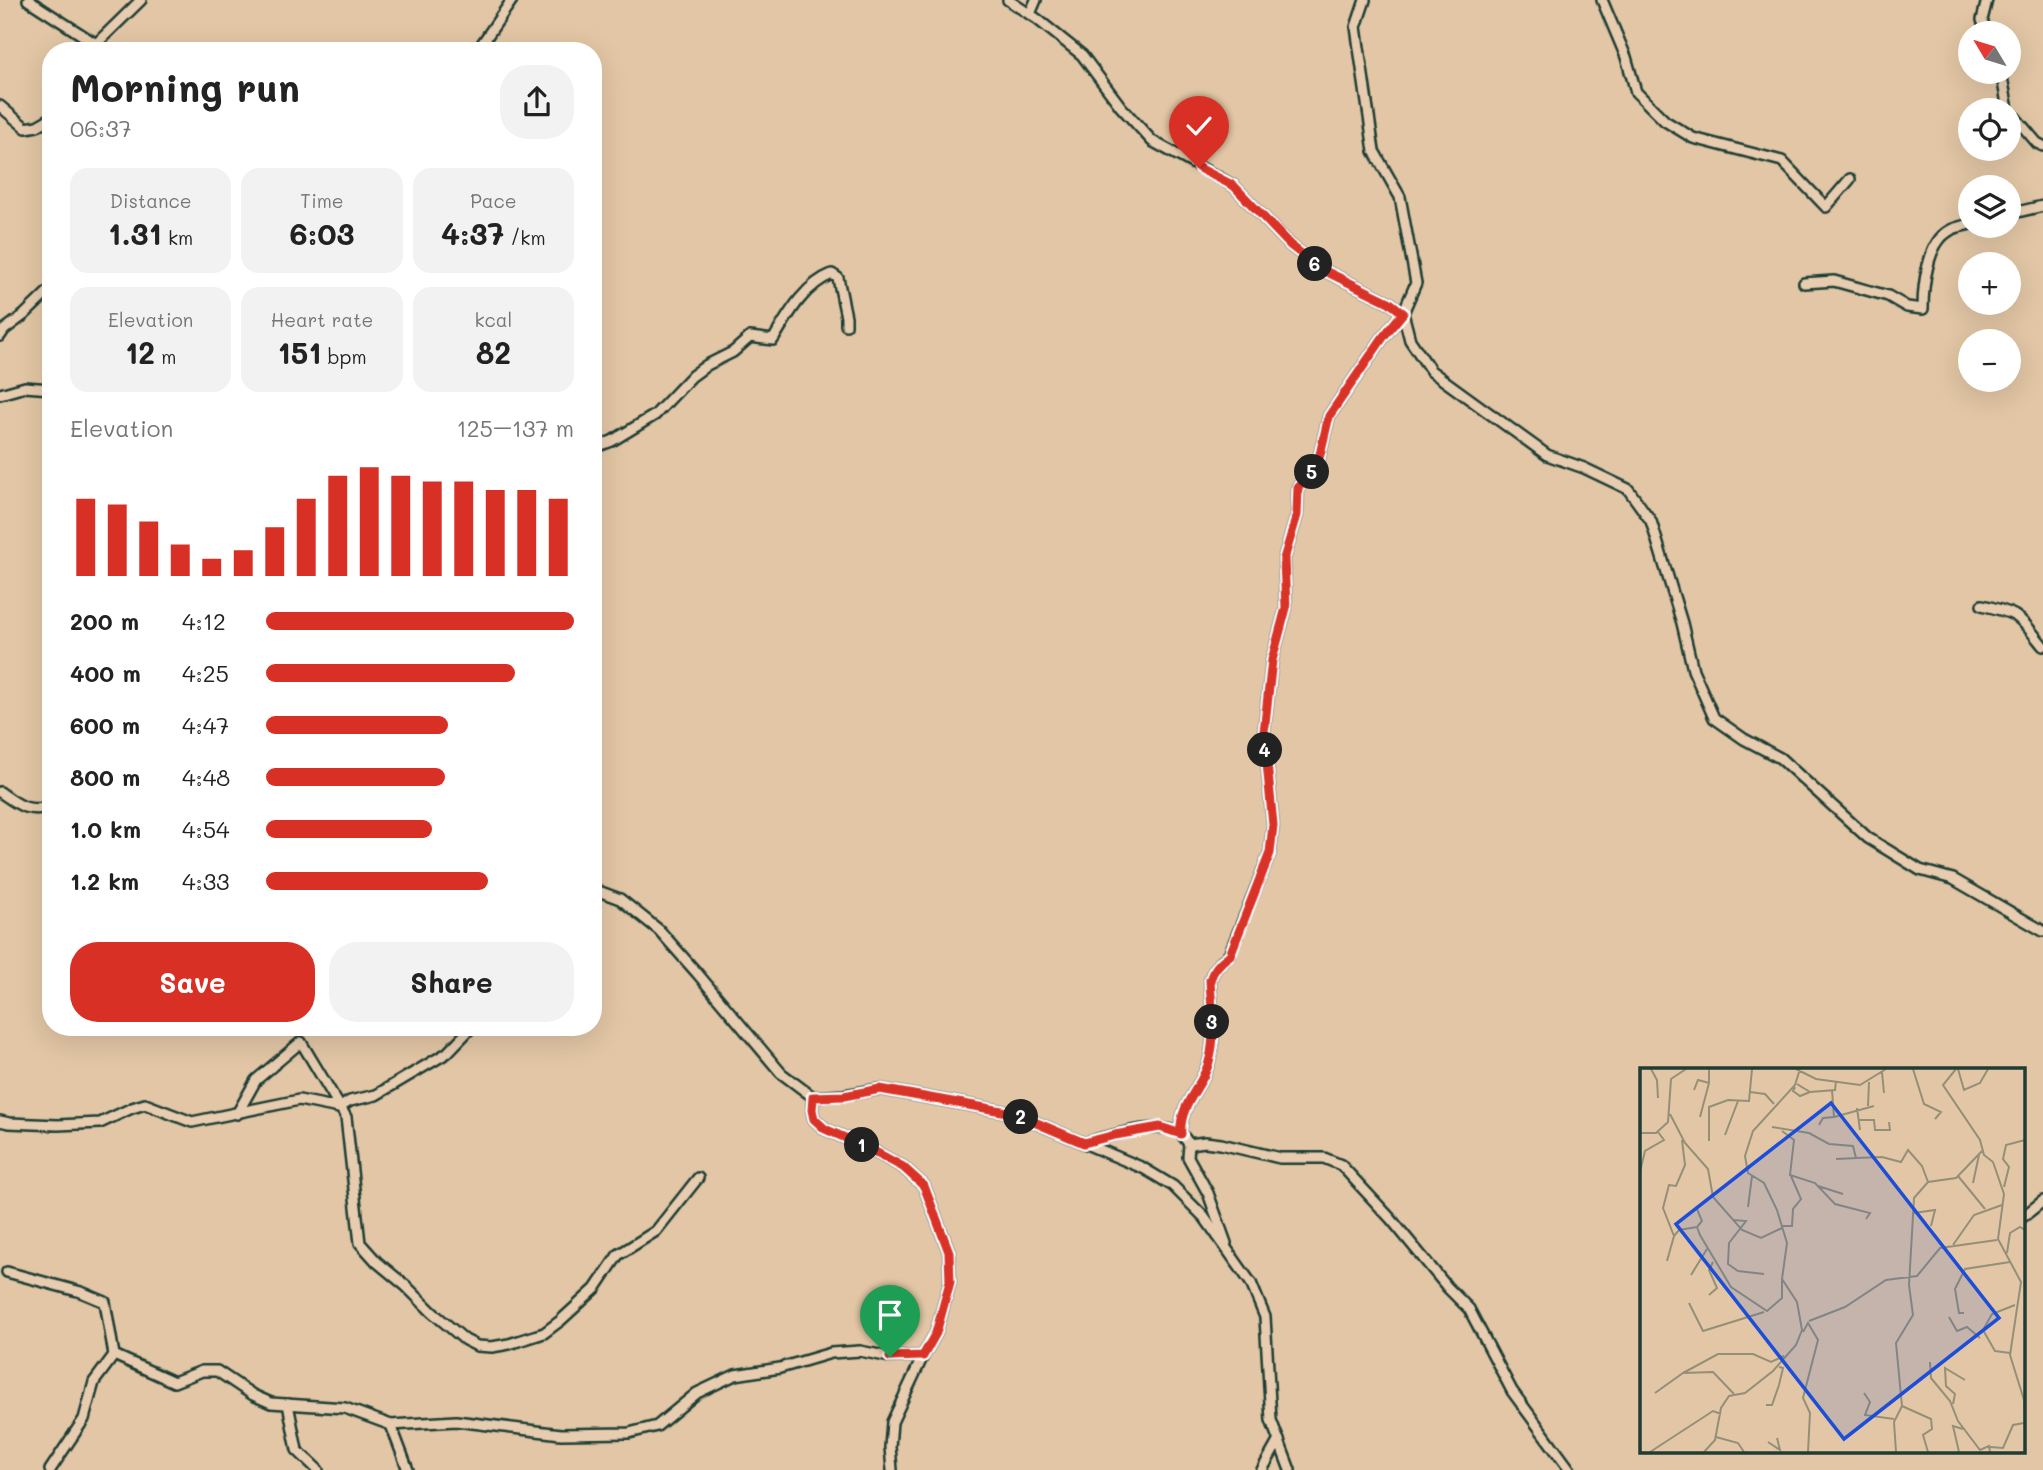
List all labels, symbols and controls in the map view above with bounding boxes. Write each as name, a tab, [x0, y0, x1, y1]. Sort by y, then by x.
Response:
north arrow	[1958, 21, 2021, 84]
map controls	[1958, 21, 2021, 392]
text: Morning run	[70, 62, 300, 112]
button: share	[500, 65, 574, 139]
pin	[1169, 96, 1229, 168]
button: locate	[1958, 98, 2021, 161]
icon: check	[1180, 107, 1218, 145]
text: 06:37	[70, 113, 131, 143]
button: layers	[1958, 175, 2021, 238]
text: Distance	[110, 188, 192, 213]
text: Time	[300, 188, 344, 213]
text: Pace	[470, 188, 517, 213]
text: 1.31	[108, 213, 162, 253]
text: 6:03	[290, 213, 354, 253]
text: 4:37	[441, 213, 504, 253]
text: km	[162, 225, 193, 250]
text: /km	[504, 225, 546, 250]
pin: 6	[1298, 246, 1332, 282]
text: 6	[1309, 251, 1320, 276]
button: +	[1958, 252, 2021, 315]
text: Elevation	[108, 307, 193, 332]
text: Heart rate	[271, 307, 373, 332]
text: kcal	[474, 307, 512, 332]
button: −	[1958, 329, 2021, 392]
text: 12	[125, 332, 155, 372]
text: 151	[277, 332, 322, 372]
text: 82	[476, 332, 511, 372]
text: m	[155, 344, 176, 369]
text: bpm	[322, 344, 367, 369]
text: Elevation	[70, 413, 173, 443]
text: 125–137 m	[456, 413, 574, 443]
pin: 5	[1294, 454, 1330, 490]
text: 5	[1306, 459, 1317, 484]
text: 200 m	[70, 606, 139, 636]
text: 4:12	[182, 606, 226, 636]
text: 400 m	[70, 658, 141, 688]
text: 4:25	[182, 658, 229, 688]
text: 600 m	[70, 710, 140, 740]
text: 4:47	[182, 710, 229, 740]
pin: 4	[1248, 732, 1282, 768]
text: 4	[1258, 737, 1271, 762]
text: 800 m	[70, 762, 140, 792]
text: 4:48	[182, 762, 230, 792]
text: 1.0 km	[70, 814, 141, 844]
text: 4:54	[182, 814, 230, 844]
text: 1.2 km	[70, 866, 139, 896]
text: 4:33	[182, 866, 230, 896]
button: Save	[70, 942, 315, 1022]
button: Share	[329, 942, 574, 1022]
pin: 3	[1194, 1004, 1230, 1040]
text: 3	[1206, 1009, 1217, 1034]
inset map	[1640, 1068, 2025, 1452]
pin: 2	[1004, 1100, 1038, 1134]
text: 2	[1015, 1104, 1026, 1129]
pin: 1	[844, 1128, 880, 1162]
text: 1	[857, 1132, 866, 1157]
pin	[860, 1285, 920, 1357]
icon: arrive	[871, 1296, 909, 1334]

